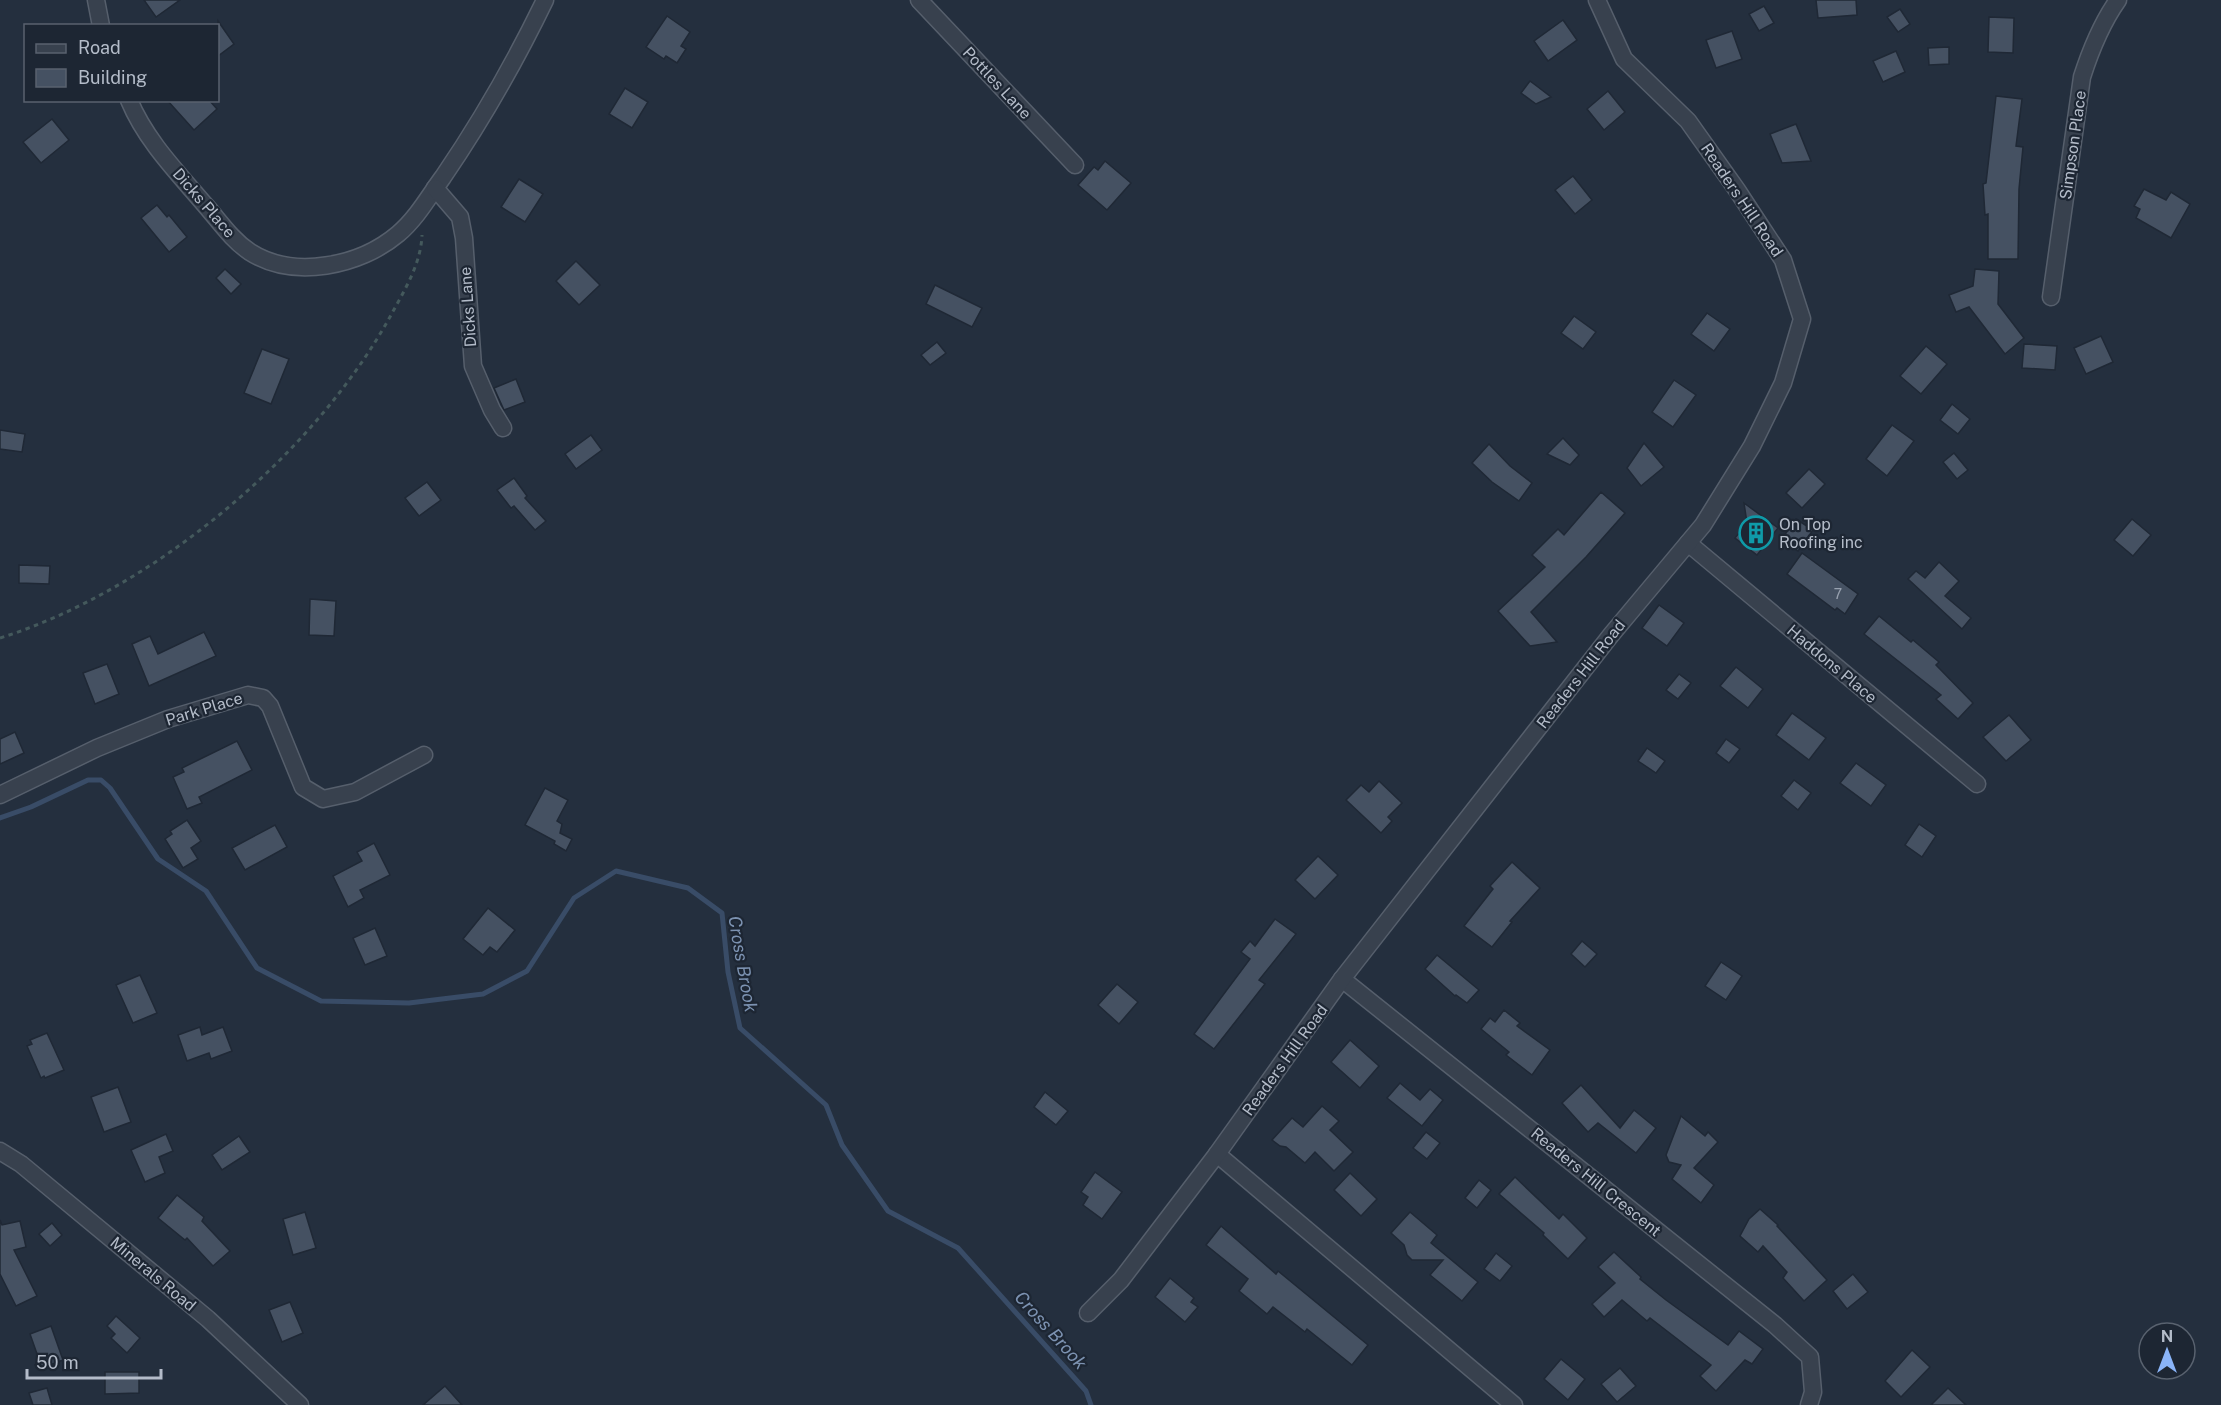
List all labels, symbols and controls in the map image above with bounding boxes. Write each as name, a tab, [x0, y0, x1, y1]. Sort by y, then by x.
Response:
legend	[24, 24, 219, 102]
text: Road	[78, 37, 121, 58]
street label: Pottles Lane	[959, 43, 1035, 123]
text: Building	[78, 67, 147, 88]
street label: Simpson Place	[2056, 89, 2090, 201]
street label: Readers Hill Road	[1697, 140, 1787, 260]
street label: Dicks Place	[169, 164, 239, 242]
street label: Dicks Lane	[456, 266, 480, 348]
building icon: On Top Roofing inc	[1738, 515, 1774, 551]
place label: On Top Roofing inc	[1779, 515, 1863, 552]
house number: 7	[1834, 586, 1842, 602]
street label: Readers Hill Road	[1533, 616, 1629, 732]
street label: Haddons Place	[1783, 621, 1881, 707]
street label: Park Place	[163, 688, 245, 730]
water label: Cross Brook	[724, 914, 762, 1014]
street label: Readers Hill Road	[1238, 1001, 1332, 1119]
street label: Readers Hill Crescent	[1527, 1124, 1665, 1240]
street label: Minerals Road	[106, 1233, 200, 1315]
water label: Cross Brook	[1011, 1287, 1092, 1373]
north arrow	[2137, 1321, 2197, 1381]
text: N	[2161, 1327, 2173, 1346]
scale bar	[27, 1342, 160, 1380]
text: 50 m	[36, 1352, 79, 1373]

